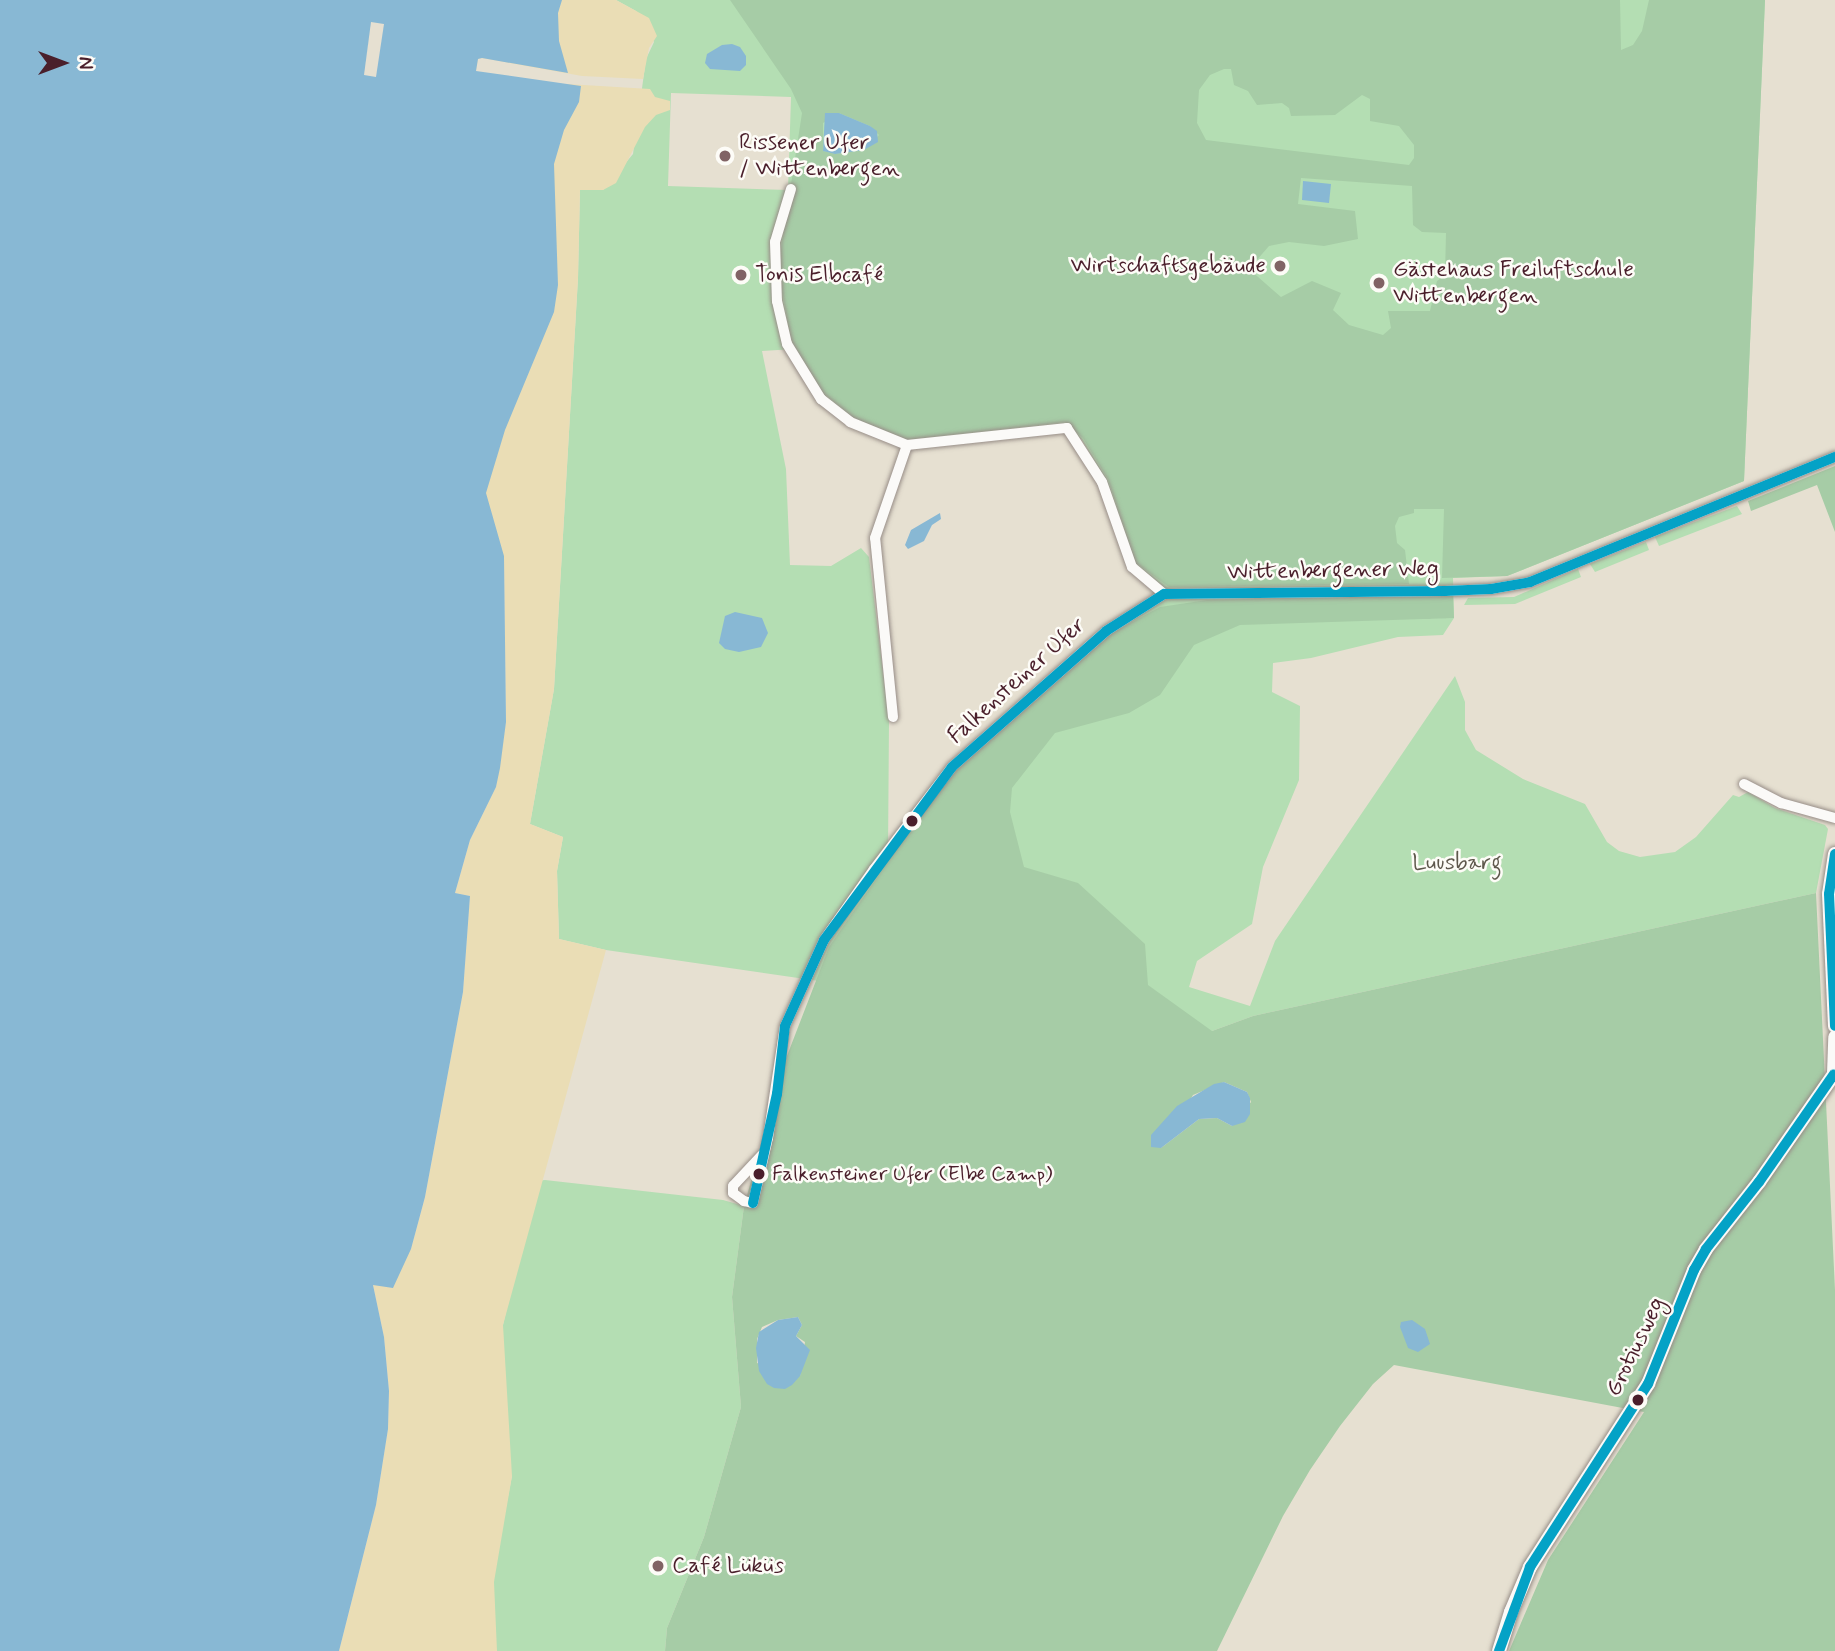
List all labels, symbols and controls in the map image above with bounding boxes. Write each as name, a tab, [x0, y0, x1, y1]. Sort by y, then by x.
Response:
north arrow	[28, 28, 98, 98]
text: N	[72, 57, 97, 69]
place label: Rissener Ufer / Wittenbergen	[739, 129, 900, 183]
marker: Rissener Ufer / Wittenbergen	[717, 148, 733, 164]
place label: Wirtschaftsgebäude	[1071, 252, 1266, 280]
place label: Gästehaus Freiluftschule Wittenbergen	[1393, 256, 1634, 310]
marker: Wirtschaftsgebäude	[1272, 258, 1288, 274]
place label: Tonis Elbcafé	[755, 261, 883, 289]
marker: Tonis Elbcafé	[733, 267, 749, 283]
marker: Gästehaus Freiluftschule Wittenbergen	[1371, 275, 1387, 291]
street label: Wittenbergener Weg	[1226, 555, 1440, 587]
street label: Falkensteiner Ufer	[942, 611, 1092, 751]
unlabelled marker	[905, 814, 919, 828]
park label: Luusbarg	[1412, 849, 1502, 877]
place label: Falkensteiner Ufer (Elbe Camp)	[772, 1161, 1053, 1187]
marker: Falkensteiner Ufer (Elbe Camp)	[752, 1167, 766, 1181]
street label: Grotiusweg	[1600, 1293, 1672, 1401]
unlabelled marker	[1631, 1393, 1645, 1407]
place label: Café Lüküs	[672, 1552, 784, 1580]
marker: Café Lüküs	[650, 1558, 666, 1574]

